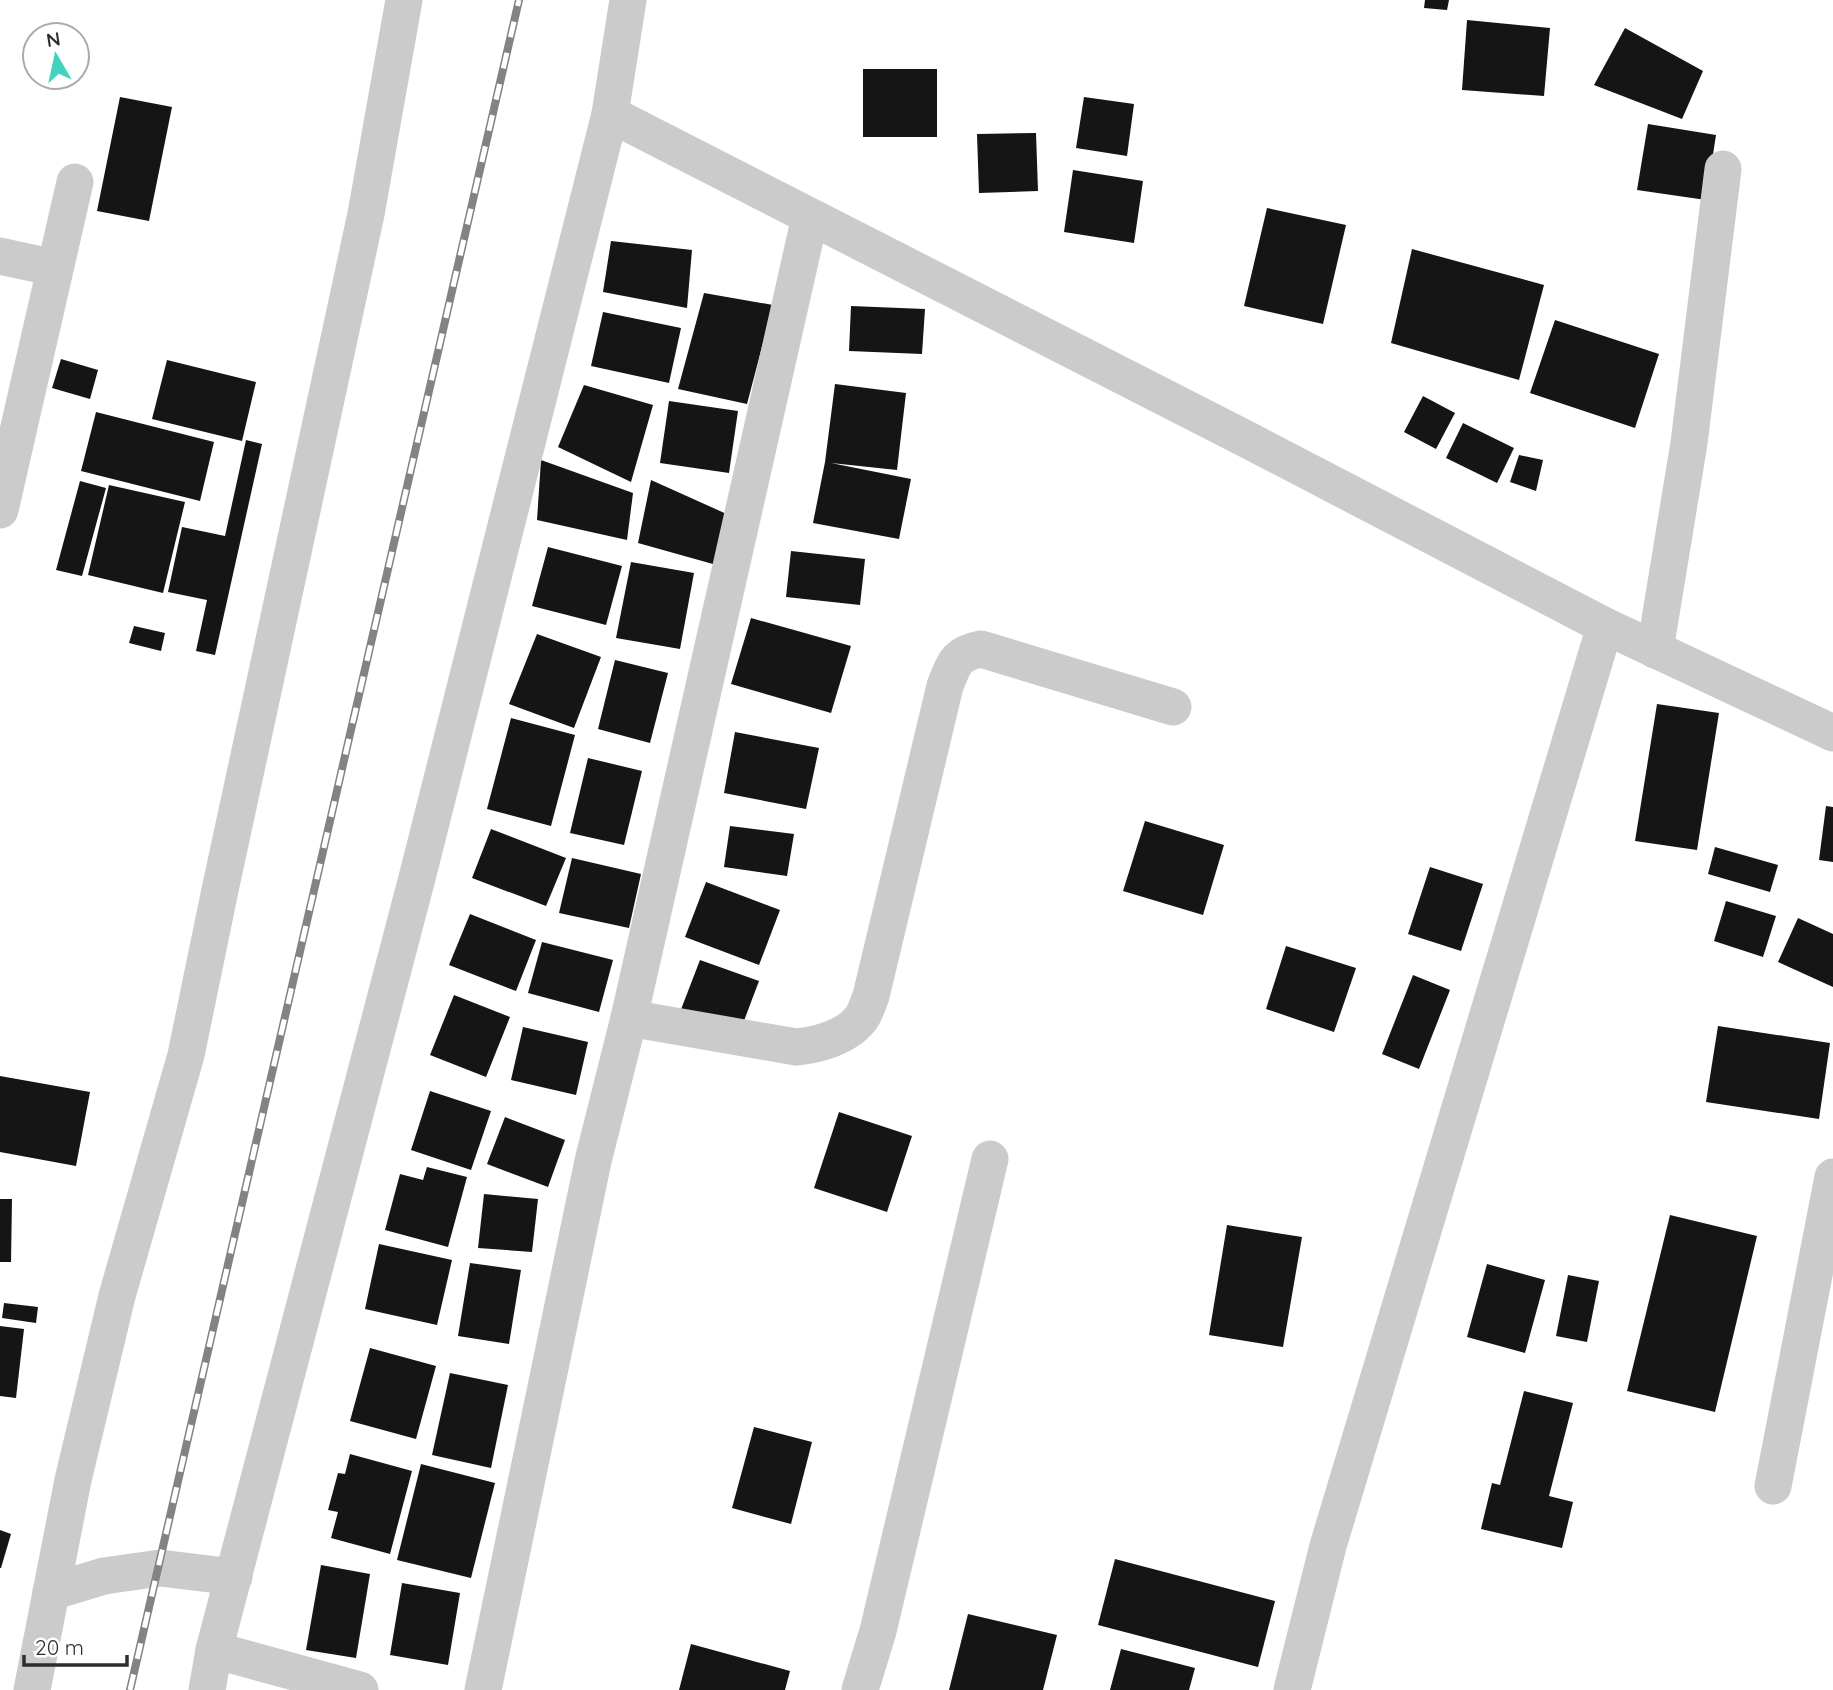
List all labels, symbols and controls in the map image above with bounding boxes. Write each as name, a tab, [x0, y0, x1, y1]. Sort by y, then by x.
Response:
north arrow	[21, 21, 91, 91]
text: N	[45, 26, 62, 52]
scale bar	[24, 1624, 128, 1668]
text: 20 m	[35, 1634, 84, 1660]

